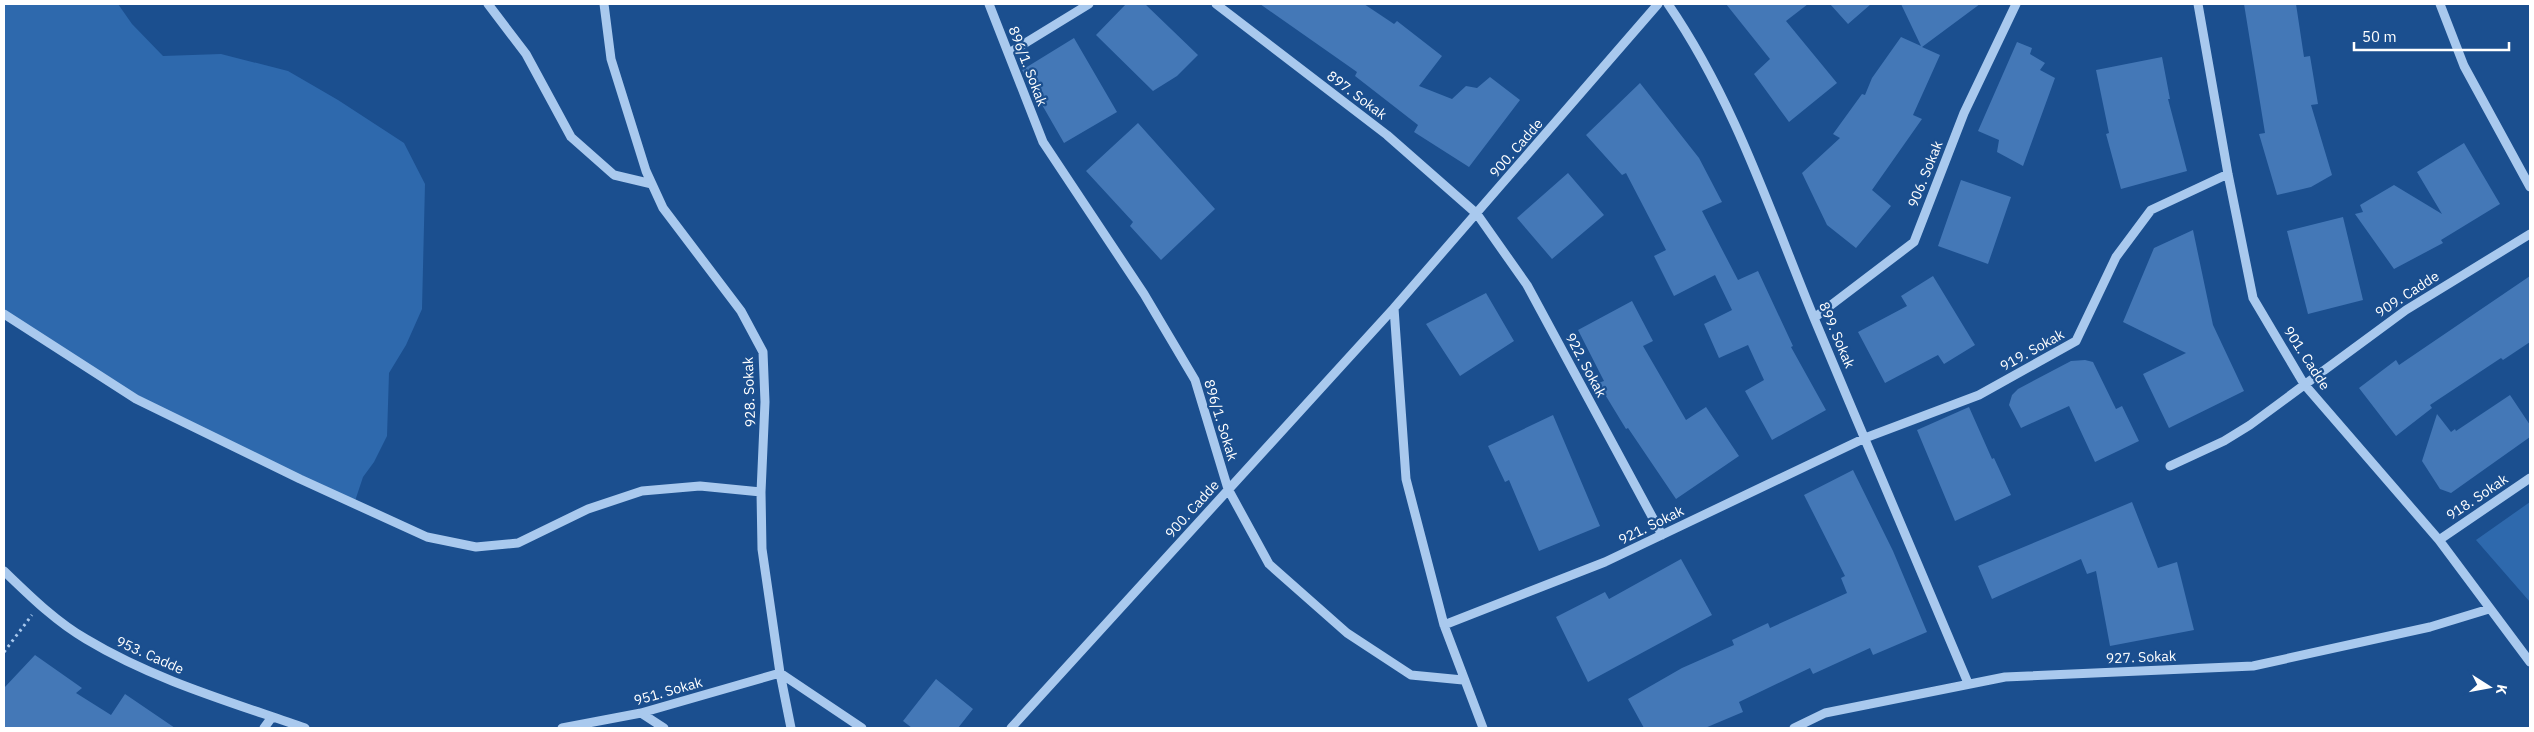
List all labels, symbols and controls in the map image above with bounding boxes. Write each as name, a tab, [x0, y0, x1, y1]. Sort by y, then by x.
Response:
scale bar	[2354, 20, 2509, 52]
street label: 896/1. Sokak	[1005, 23, 1052, 109]
text: 50 m	[2362, 27, 2397, 46]
street label: 897. Sokak	[1323, 67, 1391, 124]
street label: 900. Cadde	[1485, 115, 1547, 181]
street label: 906. Sokak	[1903, 137, 1947, 210]
street label: 909. Cadde	[2372, 267, 2443, 321]
street label: 899. Sokak	[1815, 299, 1859, 372]
street label: 901. Cadde	[2280, 323, 2334, 394]
street label: 919. Sokak	[1997, 325, 2068, 375]
street label: 922. Sokak	[1562, 330, 1611, 401]
street label: 928. Sokak	[739, 356, 759, 428]
street label: 896/1. Sokak	[1200, 377, 1242, 463]
street label: 918. Sokak	[2443, 469, 2512, 524]
street label: 900. Cadde	[1161, 476, 1223, 542]
street label: 921. Sokak	[1615, 501, 1687, 549]
street label: 953. Cadde	[113, 632, 187, 678]
street label: 927. Sokak	[2105, 647, 2177, 667]
north arrow	[2464, 662, 2514, 712]
street label: 951. Sokak	[632, 672, 705, 709]
text: K	[2492, 683, 2512, 696]

